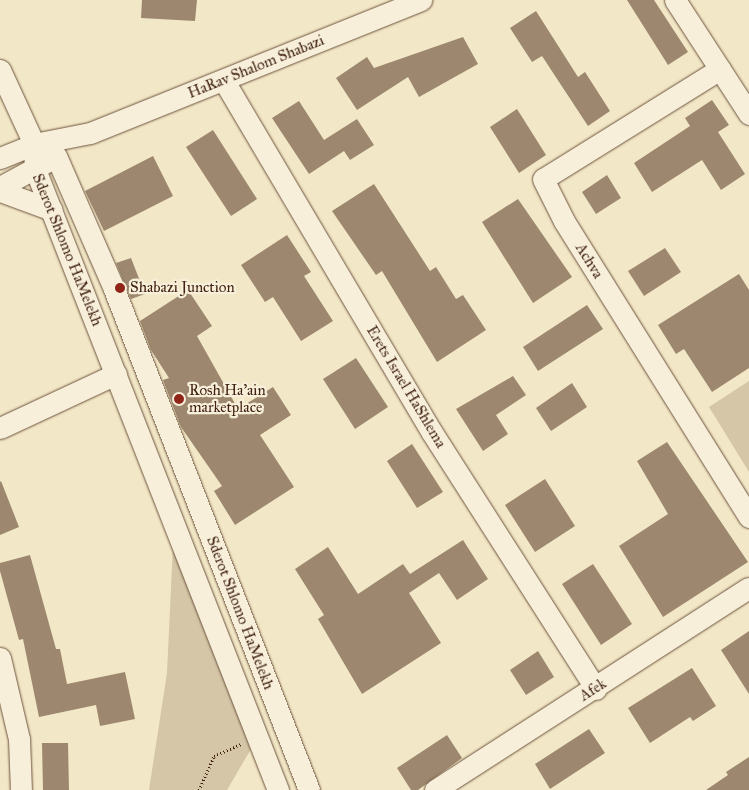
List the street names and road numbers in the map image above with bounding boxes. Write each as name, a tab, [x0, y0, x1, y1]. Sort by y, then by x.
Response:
street label: HaRav Shalom Shabazi	[185, 31, 327, 103]
street label: Sderot Shlomo HaMelekh	[28, 171, 106, 329]
street label: Achva	[571, 240, 607, 282]
street label: Erets Israel HaShlema	[362, 323, 450, 451]
street label: Sderot Shlomo HaMelekh	[202, 534, 278, 692]
street label: Afek	[576, 675, 610, 705]

